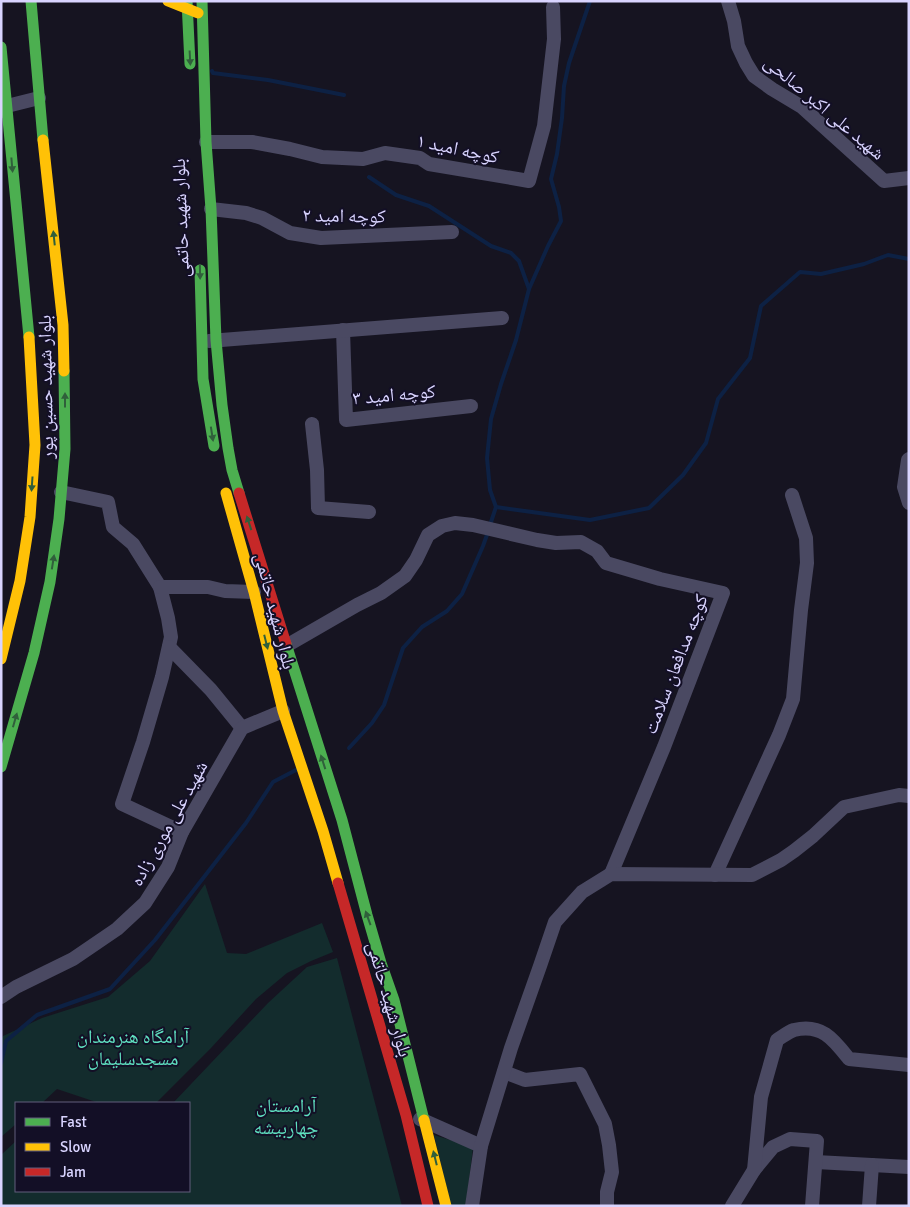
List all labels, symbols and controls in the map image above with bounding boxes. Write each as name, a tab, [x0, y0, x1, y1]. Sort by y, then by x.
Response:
one-way arrow	[186, 50, 194, 66]
street label: شهید علی اکبر صالحی	[759, 50, 890, 165]
street label: کوچه امید ۱	[415, 129, 501, 169]
one-way arrow	[8, 157, 16, 173]
street label: بلوار شهید حاتمی	[167, 158, 195, 278]
street label: کوچه امید ۲	[302, 203, 386, 229]
one-way arrow	[50, 230, 58, 246]
one-way arrow	[196, 265, 204, 281]
street label: بلوار شهيد حسین پور	[33, 315, 59, 460]
street label: کوچه امید ۳	[352, 379, 437, 411]
one-way arrow	[61, 392, 69, 408]
one-way arrow	[208, 427, 216, 443]
one-way arrow	[28, 476, 36, 492]
one-way arrow	[245, 515, 253, 530]
street label: بلوار شهید حاتمی	[249, 551, 301, 672]
one-way arrow	[49, 554, 57, 570]
street label: کوچه مدافعان سلامت	[638, 591, 714, 738]
one-way arrow	[263, 635, 271, 650]
one-way arrow	[12, 712, 20, 727]
one-way arrow	[319, 754, 327, 769]
street label: شهید علی موری زاده	[125, 757, 213, 890]
one-way arrow	[364, 910, 371, 925]
street label: بلوار شهید حاتمی	[361, 939, 417, 1060]
park label: آرامگاه هنرمندان مسجدسلیمان	[77, 1025, 190, 1071]
park label: آرامستان چهاربیشه	[254, 1094, 318, 1140]
legend	[15, 1102, 190, 1192]
text: Fast	[60, 1113, 87, 1131]
text: Slow	[60, 1138, 91, 1156]
one-way arrow	[430, 1151, 438, 1166]
text: Jam	[60, 1163, 86, 1181]

